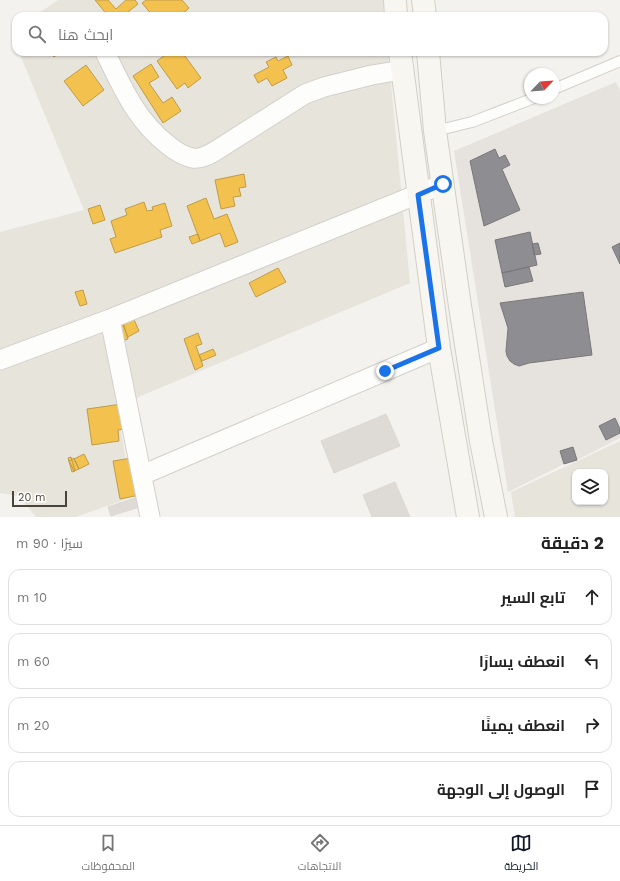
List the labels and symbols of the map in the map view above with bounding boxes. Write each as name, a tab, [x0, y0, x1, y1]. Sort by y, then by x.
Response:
north arrow	[524, 68, 560, 104]
route start	[434, 175, 452, 193]
route end	[376, 362, 394, 380]
scale bar	[12, 489, 67, 508]

